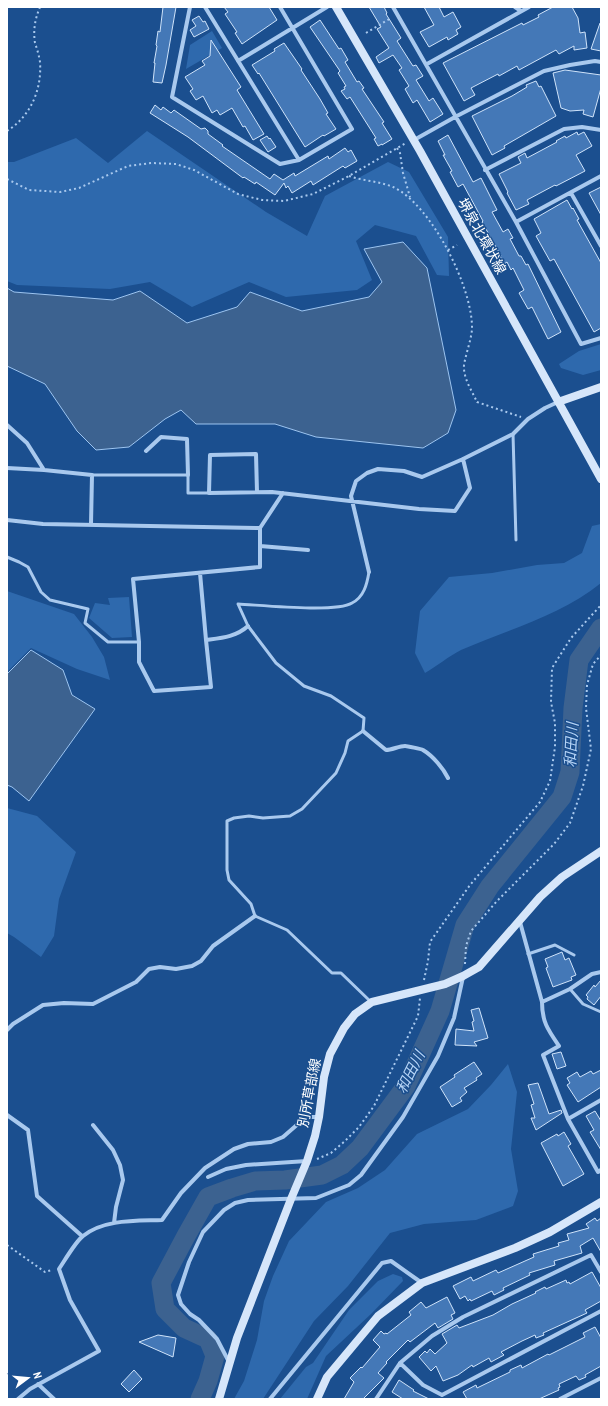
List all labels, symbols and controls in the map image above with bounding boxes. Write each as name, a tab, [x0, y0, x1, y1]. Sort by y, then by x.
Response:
street label: 堺泉北環状線	[454, 195, 510, 277]
water label: 和田川	[560, 720, 582, 768]
water label: 和田川	[391, 1046, 430, 1096]
street label: 別所草部線	[293, 1057, 325, 1129]
north arrow	[8, 1358, 48, 1398]
text: N	[30, 1370, 45, 1380]

